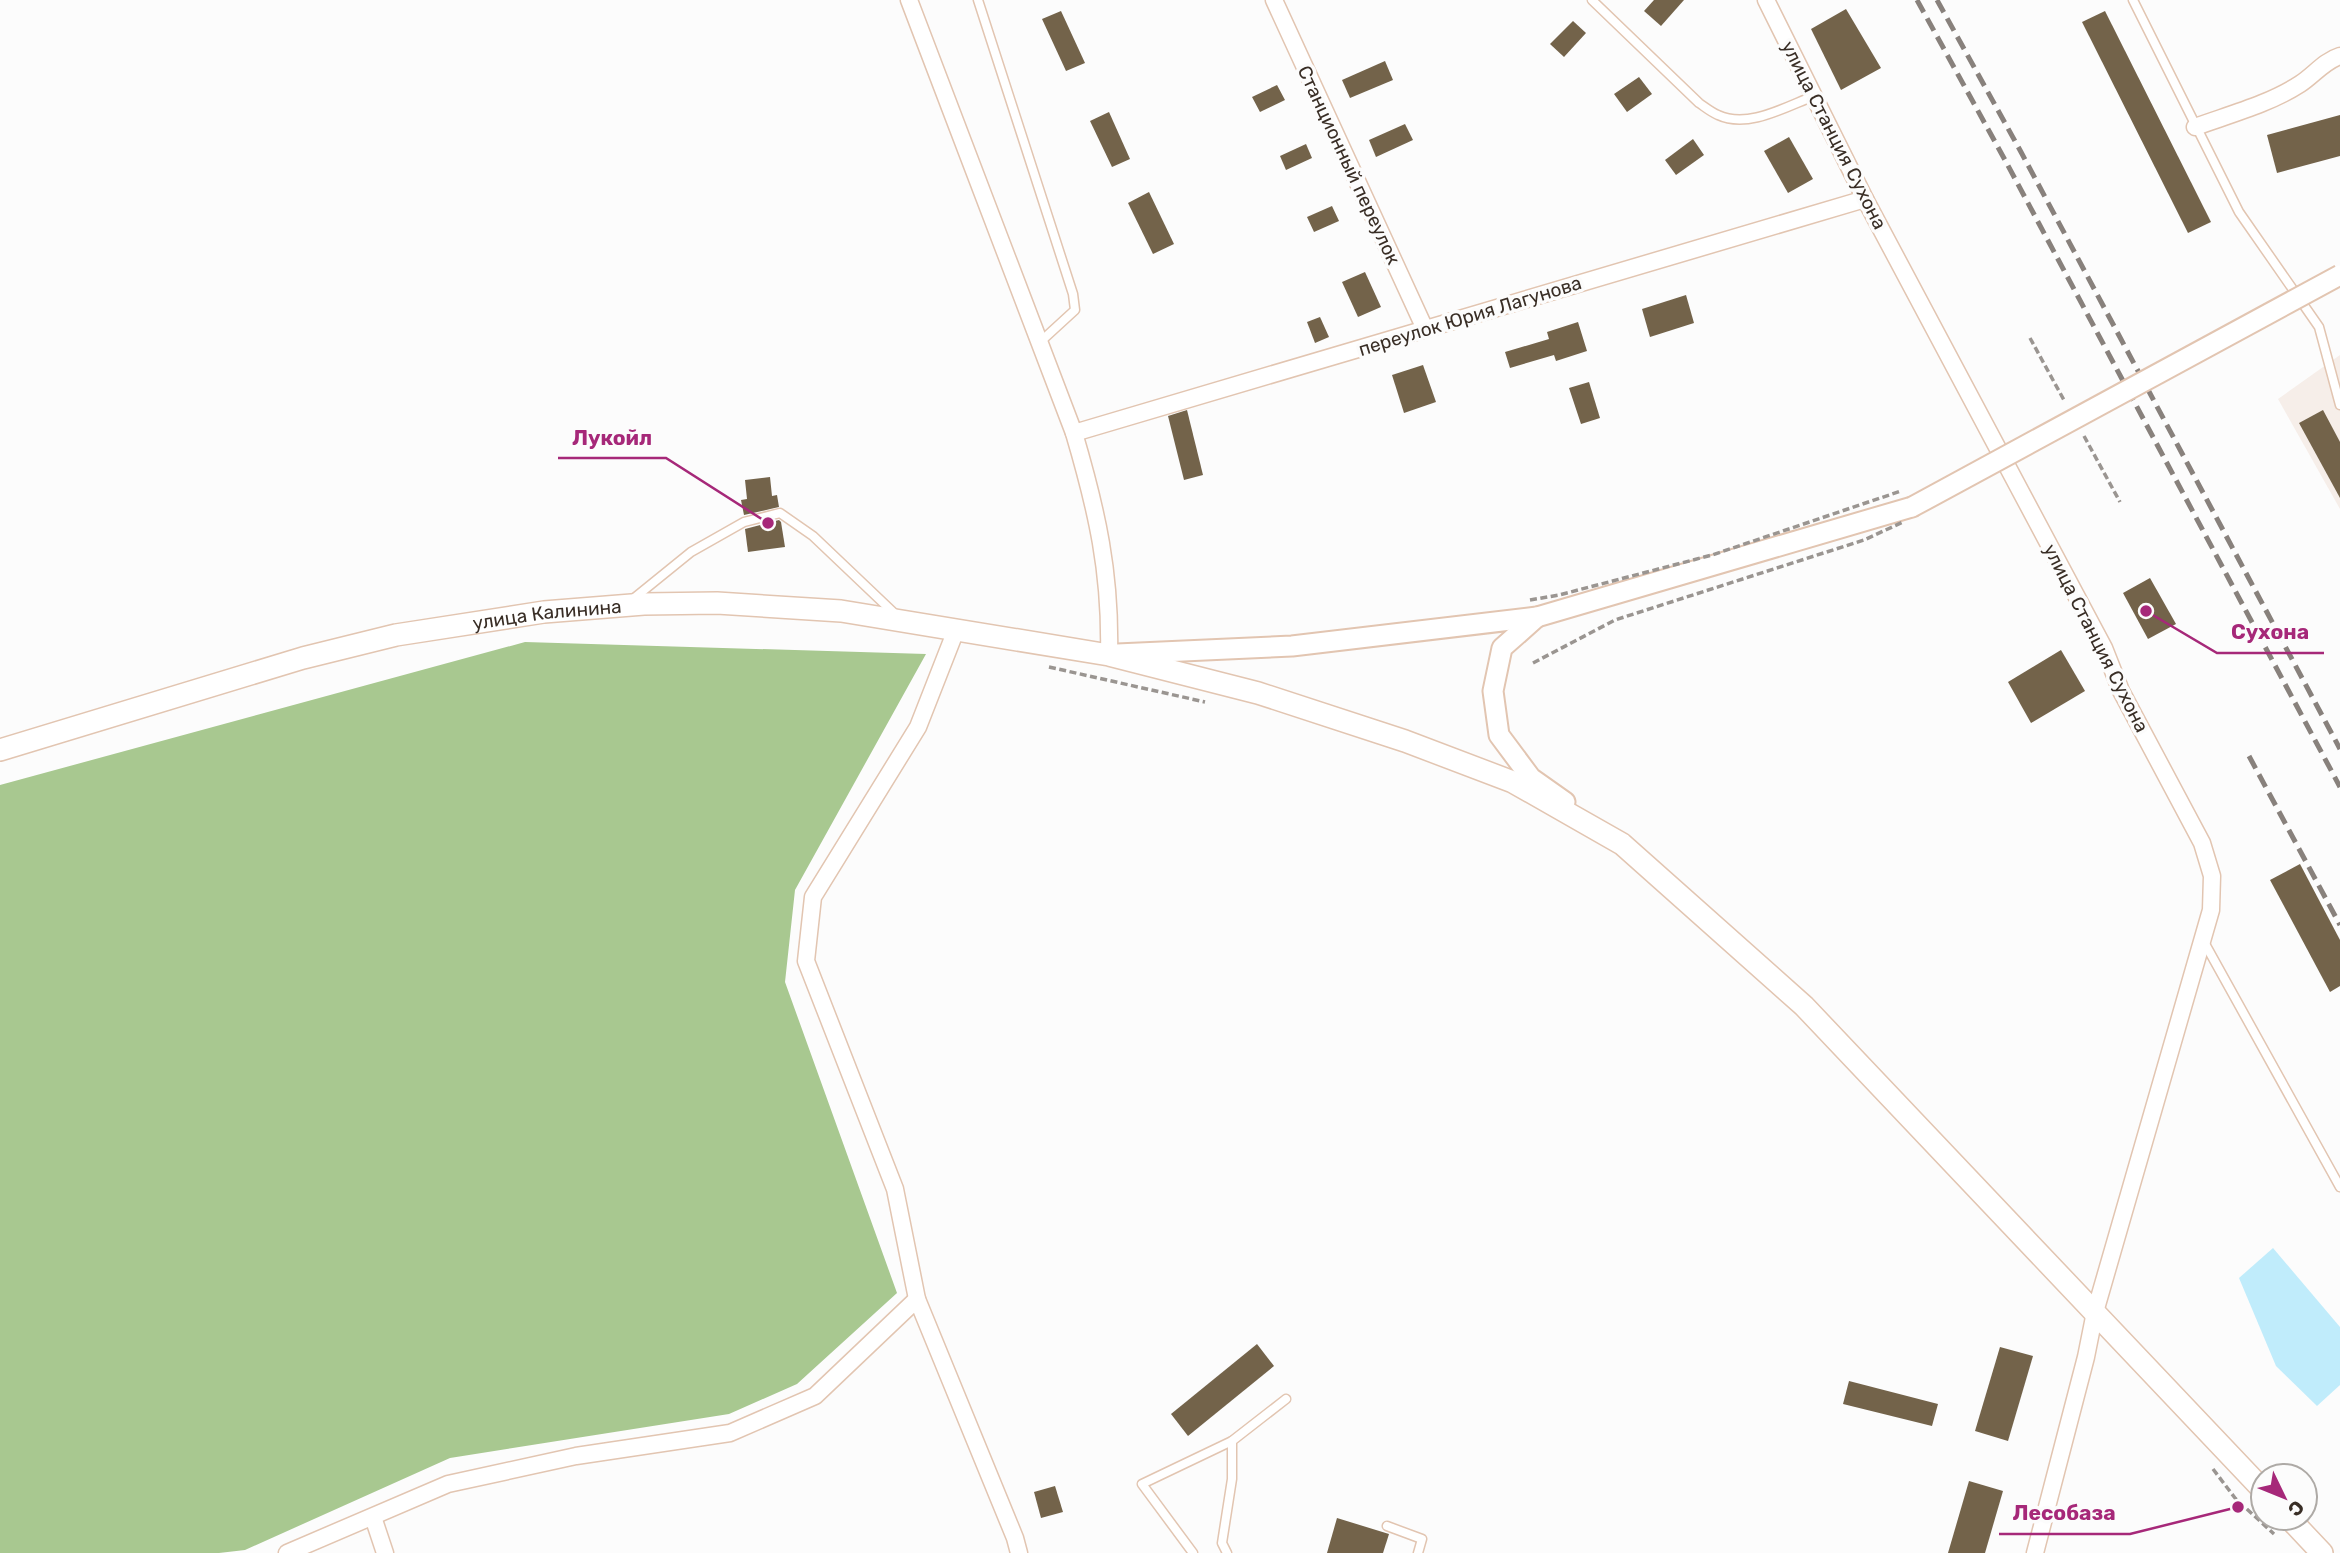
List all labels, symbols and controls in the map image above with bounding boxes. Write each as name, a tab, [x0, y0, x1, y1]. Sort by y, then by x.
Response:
street label: улица Станция Сухона	[1776, 37, 1892, 233]
street label: Станционный переулок	[1293, 62, 1405, 268]
street label: переулок Юрия Лагунова	[1356, 271, 1584, 361]
callout: Лукойл	[558, 416, 666, 458]
text: Лукойл	[572, 425, 652, 450]
street label: улица Станция Сухона	[2038, 540, 2154, 736]
street label: улица Калинина	[471, 594, 622, 634]
callout: Сухона	[2217, 611, 2324, 653]
text: Сухона	[2231, 619, 2309, 644]
north arrow	[2249, 1462, 2319, 1532]
callout: Лесобаза	[1999, 1492, 2130, 1534]
text: С	[2283, 1496, 2309, 1521]
text: Лесобаза	[2012, 1500, 2116, 1525]

